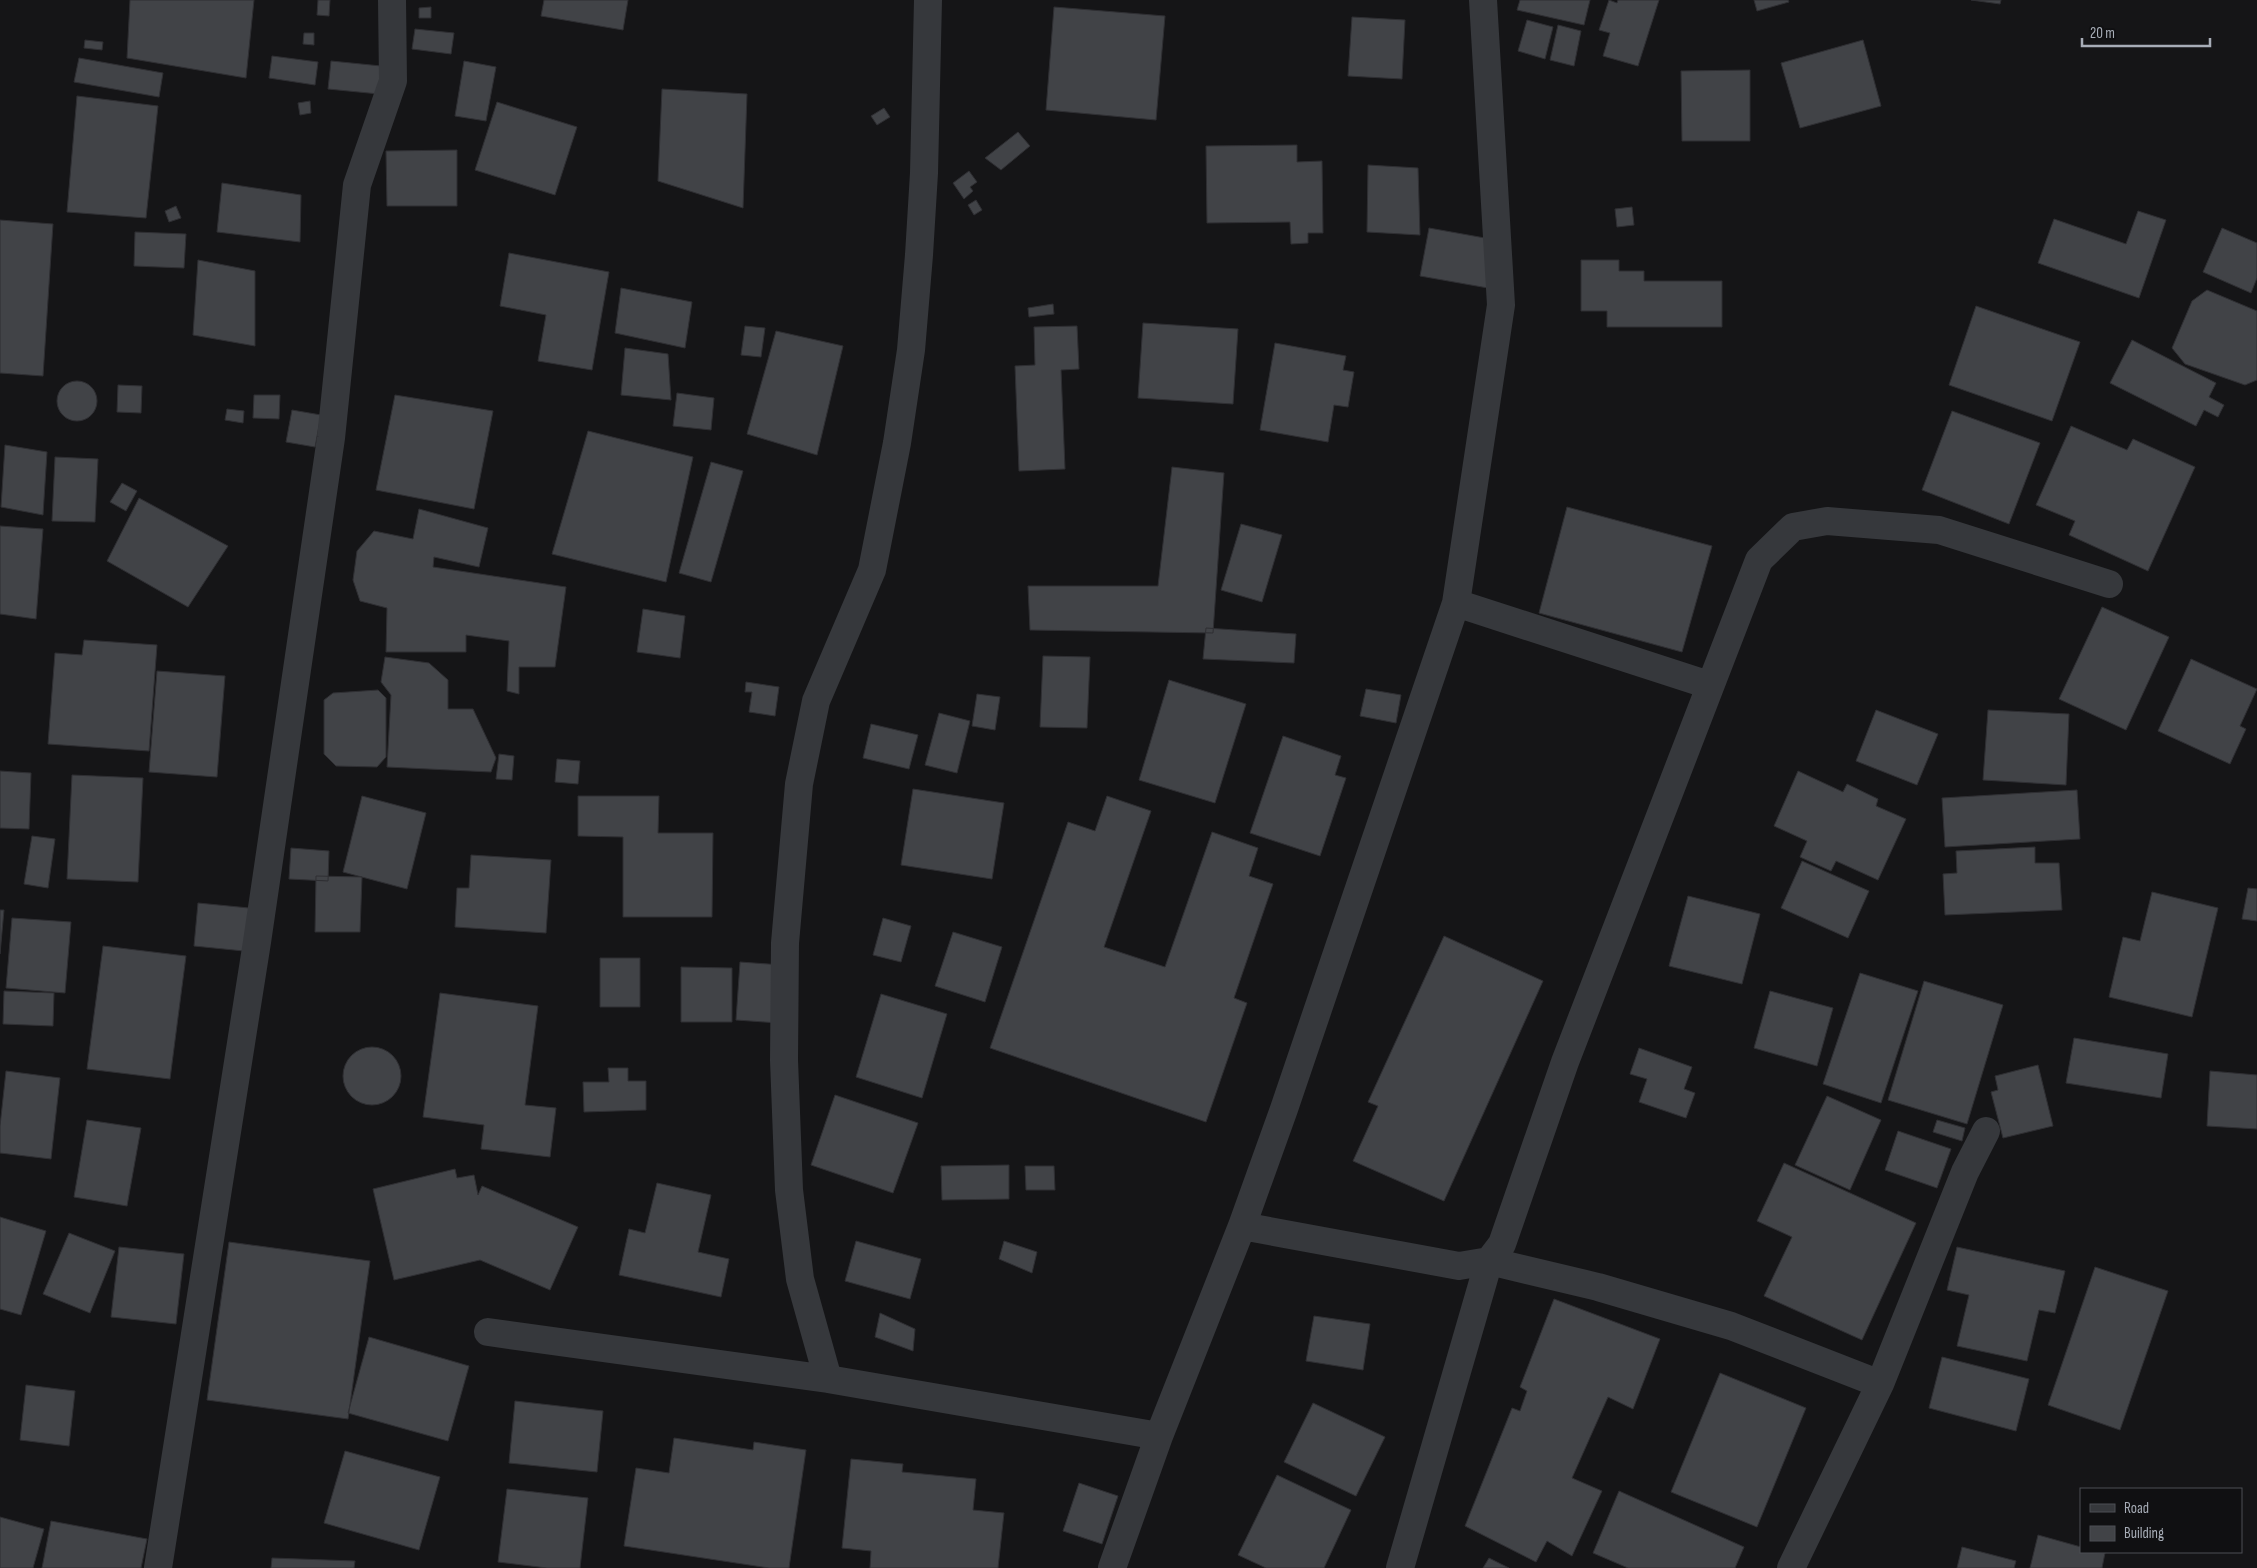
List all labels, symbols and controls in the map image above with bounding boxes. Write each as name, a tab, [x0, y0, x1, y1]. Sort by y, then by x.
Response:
scale bar	[2082, 15, 2210, 47]
text: 20 m	[2090, 24, 2115, 43]
legend	[2080, 1488, 2242, 1553]
text: Road	[2124, 1499, 2149, 1518]
text: Building	[2124, 1524, 2164, 1543]

